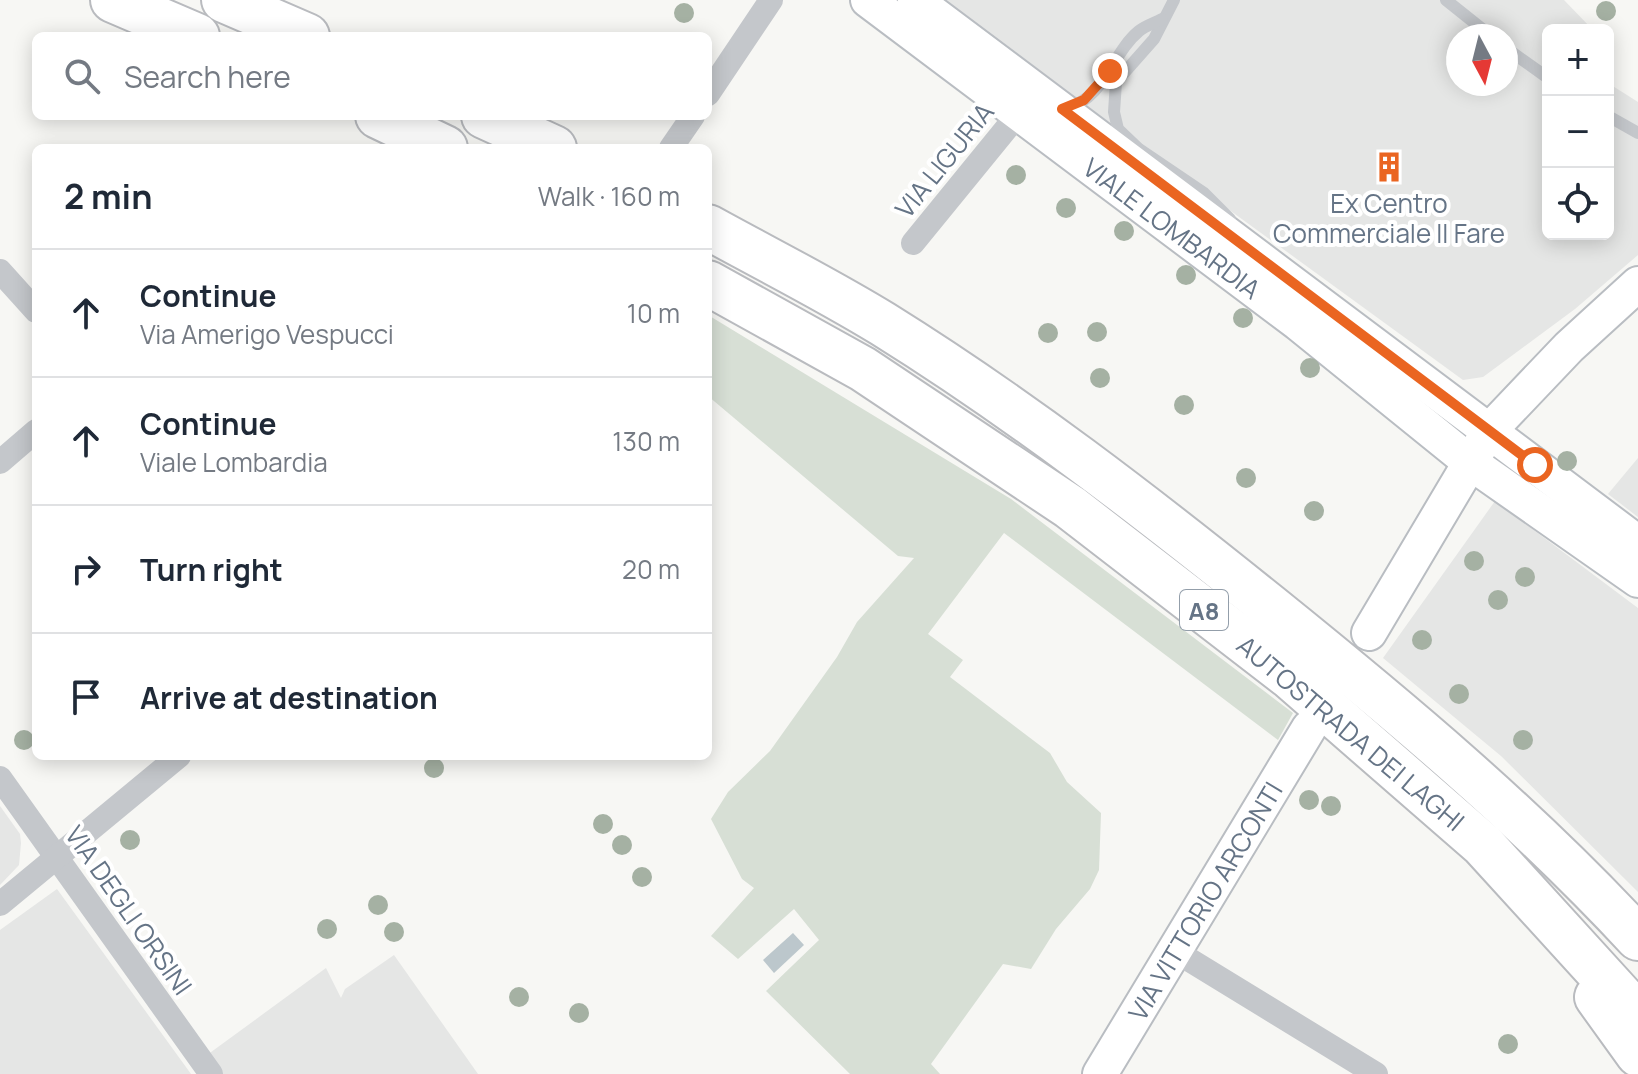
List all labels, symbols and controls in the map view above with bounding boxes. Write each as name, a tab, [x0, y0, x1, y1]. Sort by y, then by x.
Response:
north arrow	[1446, 24, 1518, 96]
map controls	[1542, 24, 1614, 240]
button: +	[1542, 24, 1614, 96]
search box	[32, 32, 712, 120]
route end	[1092, 53, 1128, 89]
icon: search	[60, 54, 104, 98]
text: Search here	[124, 56, 291, 97]
street label: VIA LIGURIA	[886, 95, 1002, 225]
button: −	[1542, 96, 1614, 168]
street label: VIALE LOMBARDIA	[1076, 149, 1268, 307]
building icon: Ex Centro Commerciale Il Fare	[1372, 150, 1406, 184]
button: locate	[1542, 168, 1614, 240]
text: 2 min	[64, 173, 152, 219]
text: Walk · 160 m	[538, 178, 680, 214]
place label: Ex Centro Commerciale Il Fare	[1273, 185, 1505, 251]
text: Continue	[140, 275, 276, 316]
icon: ahead	[64, 291, 108, 335]
text: 10 m	[627, 295, 680, 331]
text: Via Amerigo Vespucci	[140, 316, 394, 352]
text: Continue	[140, 403, 276, 444]
icon: ahead	[64, 419, 108, 463]
text: 130 m	[612, 423, 680, 459]
text: Viale Lombardia	[140, 444, 328, 480]
route start	[1517, 447, 1553, 483]
icon: right	[64, 547, 108, 591]
text: Turn right	[140, 549, 283, 590]
text: 20 m	[622, 551, 680, 587]
road number: A8	[1180, 590, 1228, 630]
street label: AUTOSTRADA DEI LAGHI	[1230, 627, 1472, 839]
icon: arrive	[64, 675, 108, 719]
text: Arrive at destination	[140, 677, 438, 718]
street label: VIA VITTORIO ARCONTI	[1119, 775, 1291, 1027]
street label: VIA DEGLI ORSINI	[57, 818, 201, 1002]

